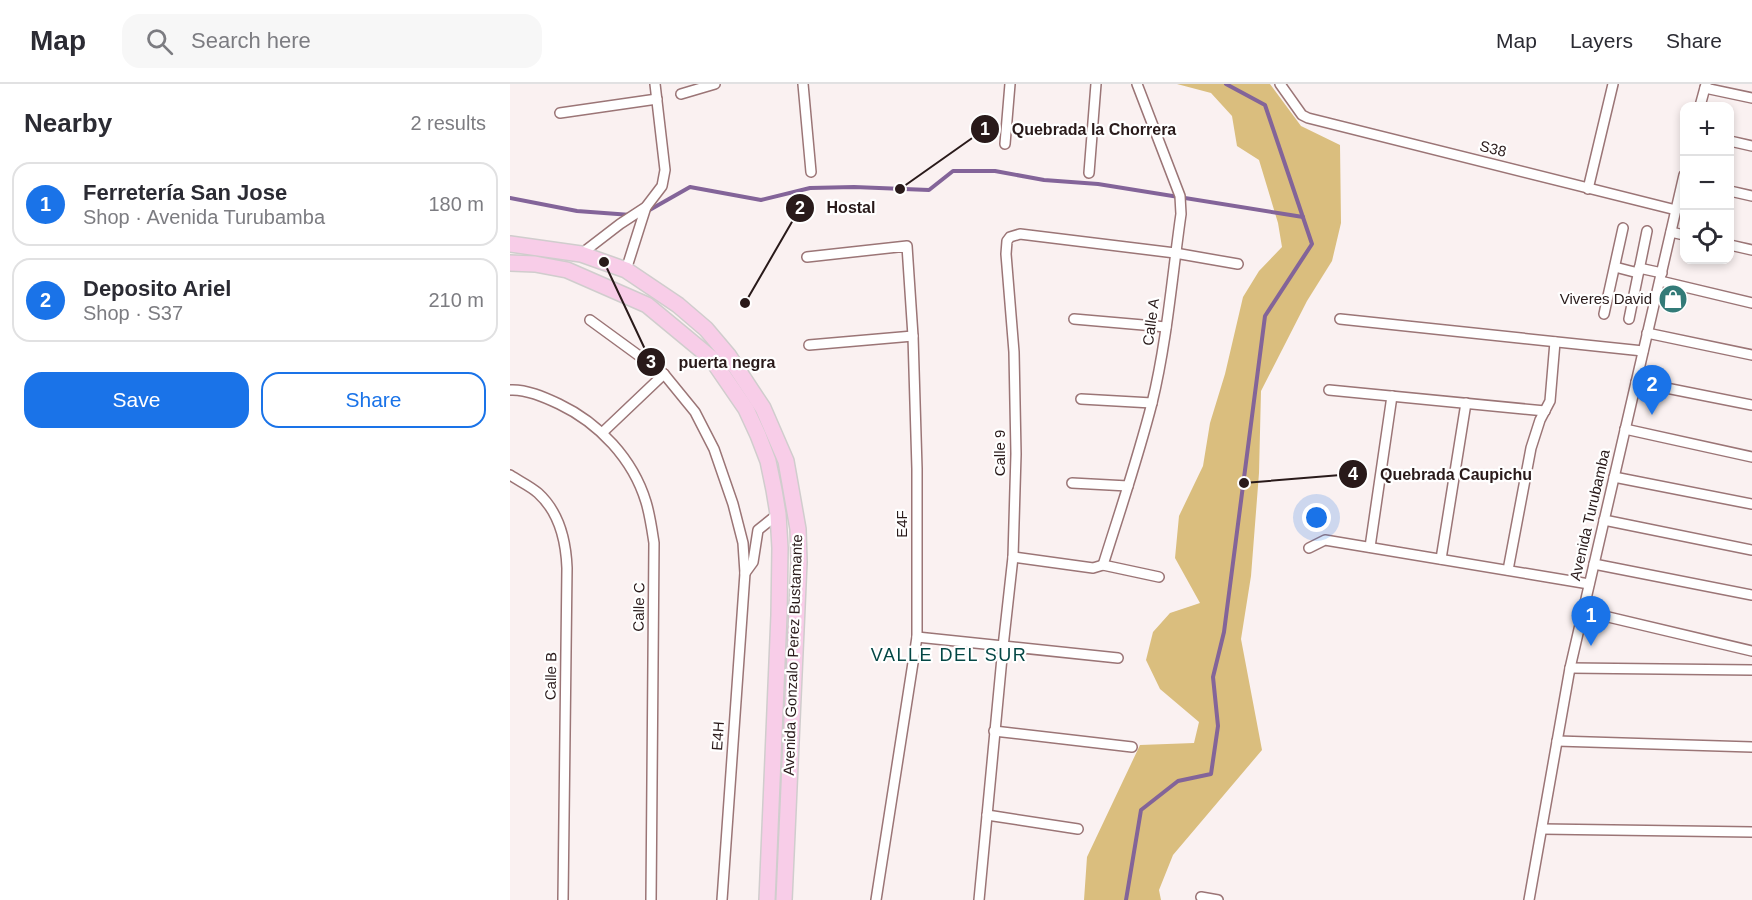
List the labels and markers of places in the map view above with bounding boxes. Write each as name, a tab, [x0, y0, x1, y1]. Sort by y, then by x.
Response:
callout: Quebrada la Chorrera	[970, 112, 1188, 146]
callout: Hostal	[785, 191, 887, 225]
shop icon: Viveres David	[1657, 283, 1689, 315]
place label: Viveres David	[1560, 290, 1652, 307]
callout: puerta negra	[636, 345, 787, 379]
pin: 2	[1632, 366, 1672, 415]
callout: Quebrada Caupichu	[1338, 457, 1544, 491]
pin: 1	[1572, 596, 1610, 646]

